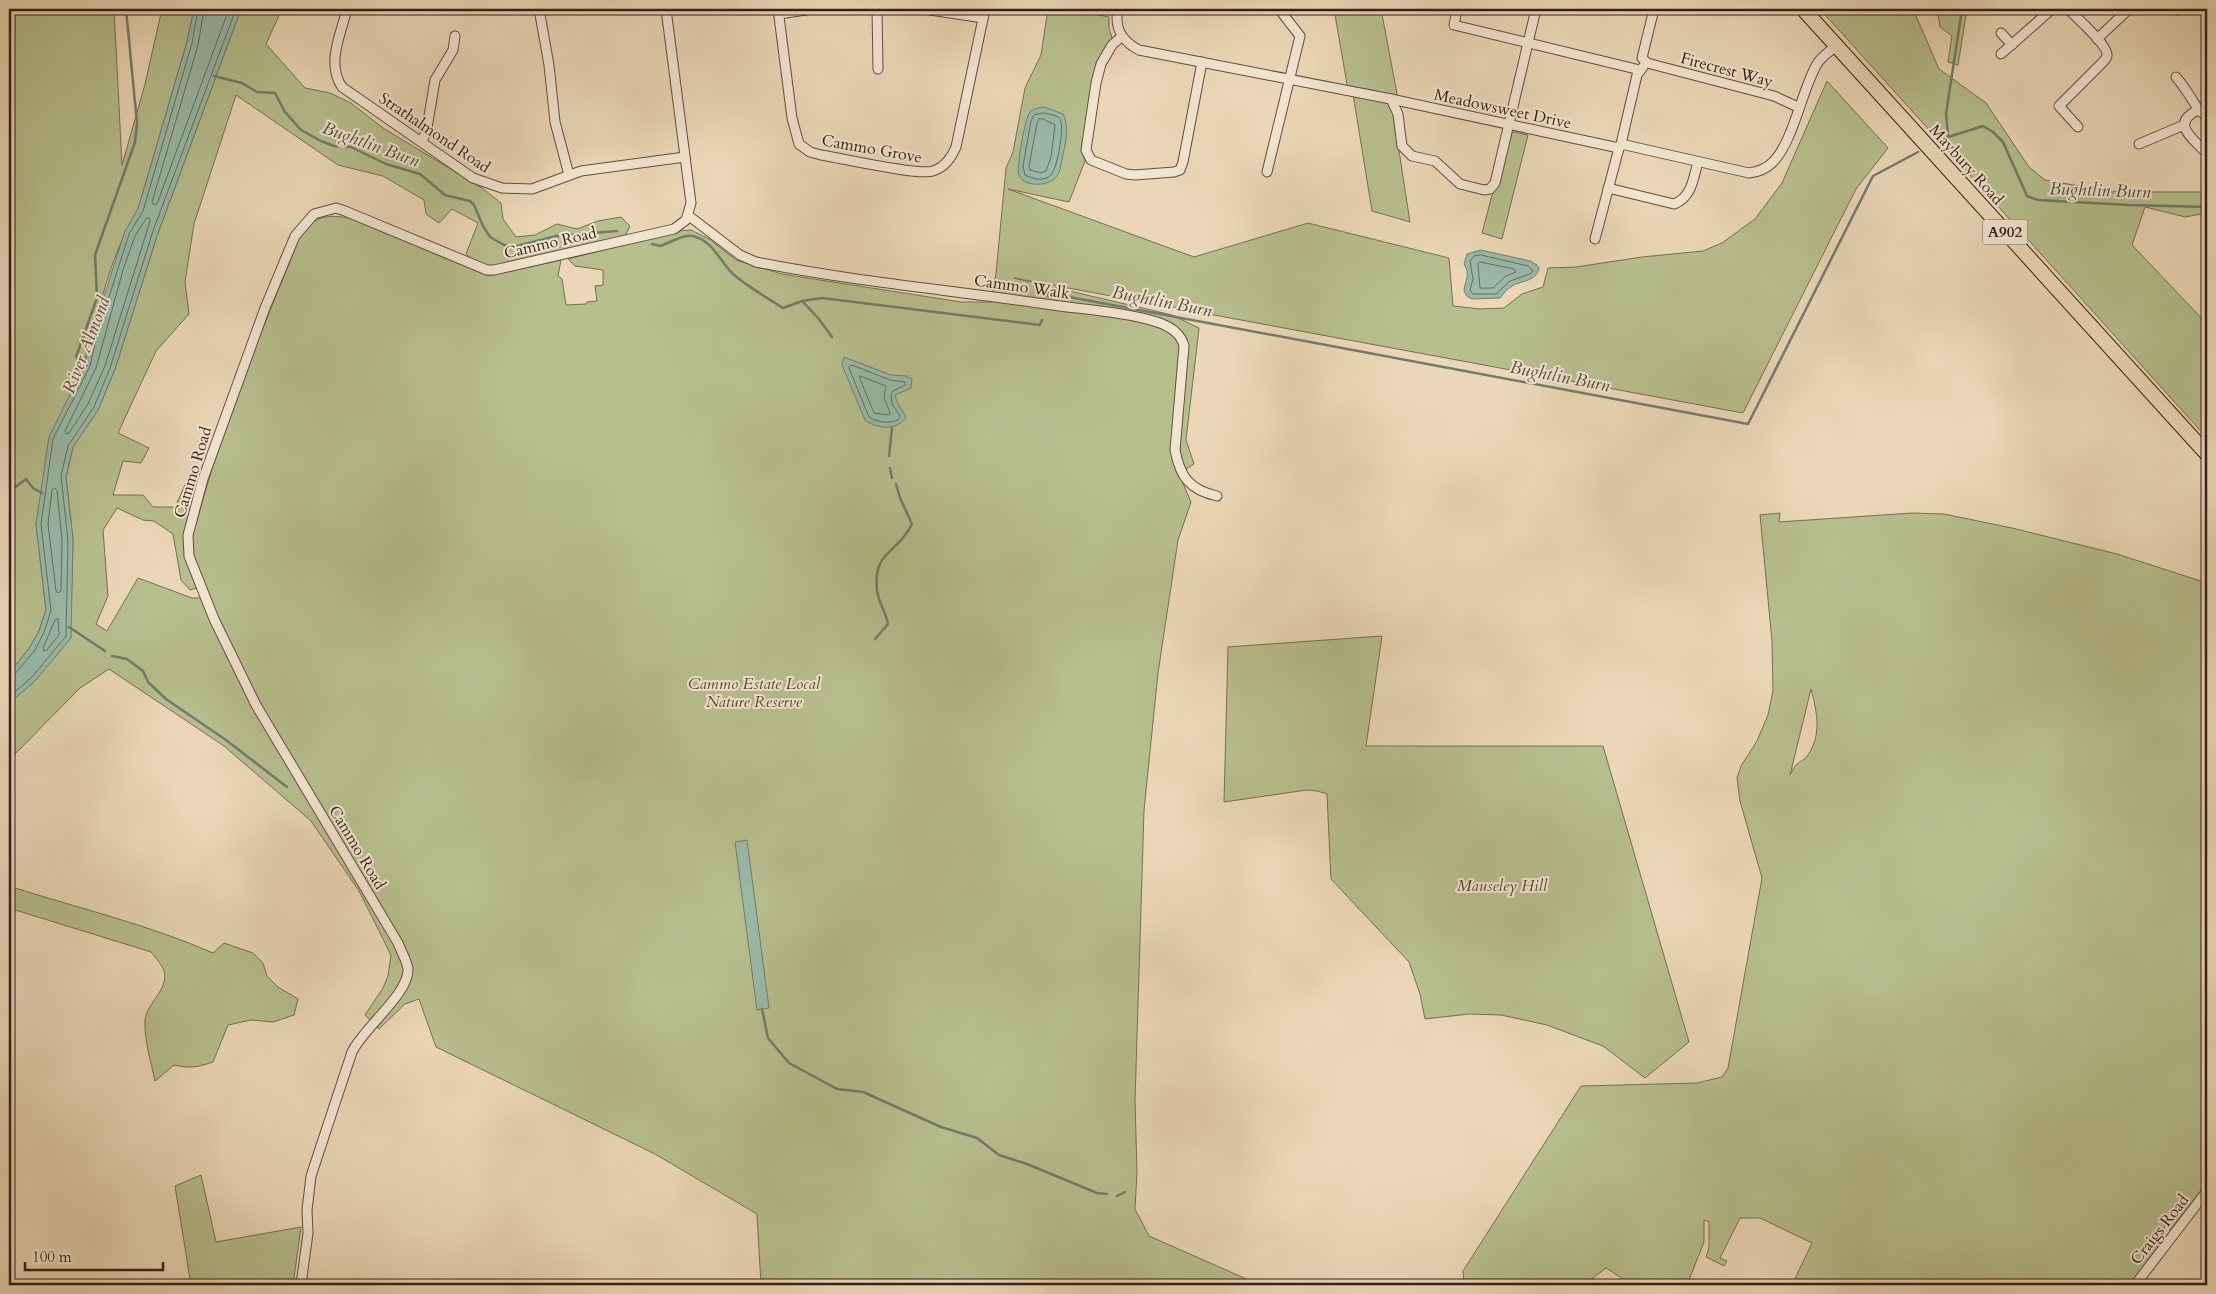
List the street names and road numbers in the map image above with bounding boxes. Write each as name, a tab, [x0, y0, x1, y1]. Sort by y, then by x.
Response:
street label: Firecrest Way	[1678, 47, 1776, 93]
street label: Meadowsweet Drive	[1432, 84, 1574, 134]
street label: Strathalmond Road	[374, 87, 495, 179]
street label: Maybury Road	[1924, 120, 2009, 210]
street label: Cammo Grove	[820, 129, 924, 169]
road number: A902	[1982, 220, 2028, 244]
street label: Cammo Road	[502, 222, 599, 264]
street label: Cammo Walk	[973, 269, 1072, 305]
street label: Cammo Road	[169, 424, 217, 521]
street label: Cammo Road	[323, 801, 391, 894]
street label: Craigs Road	[2125, 1190, 2194, 1269]

